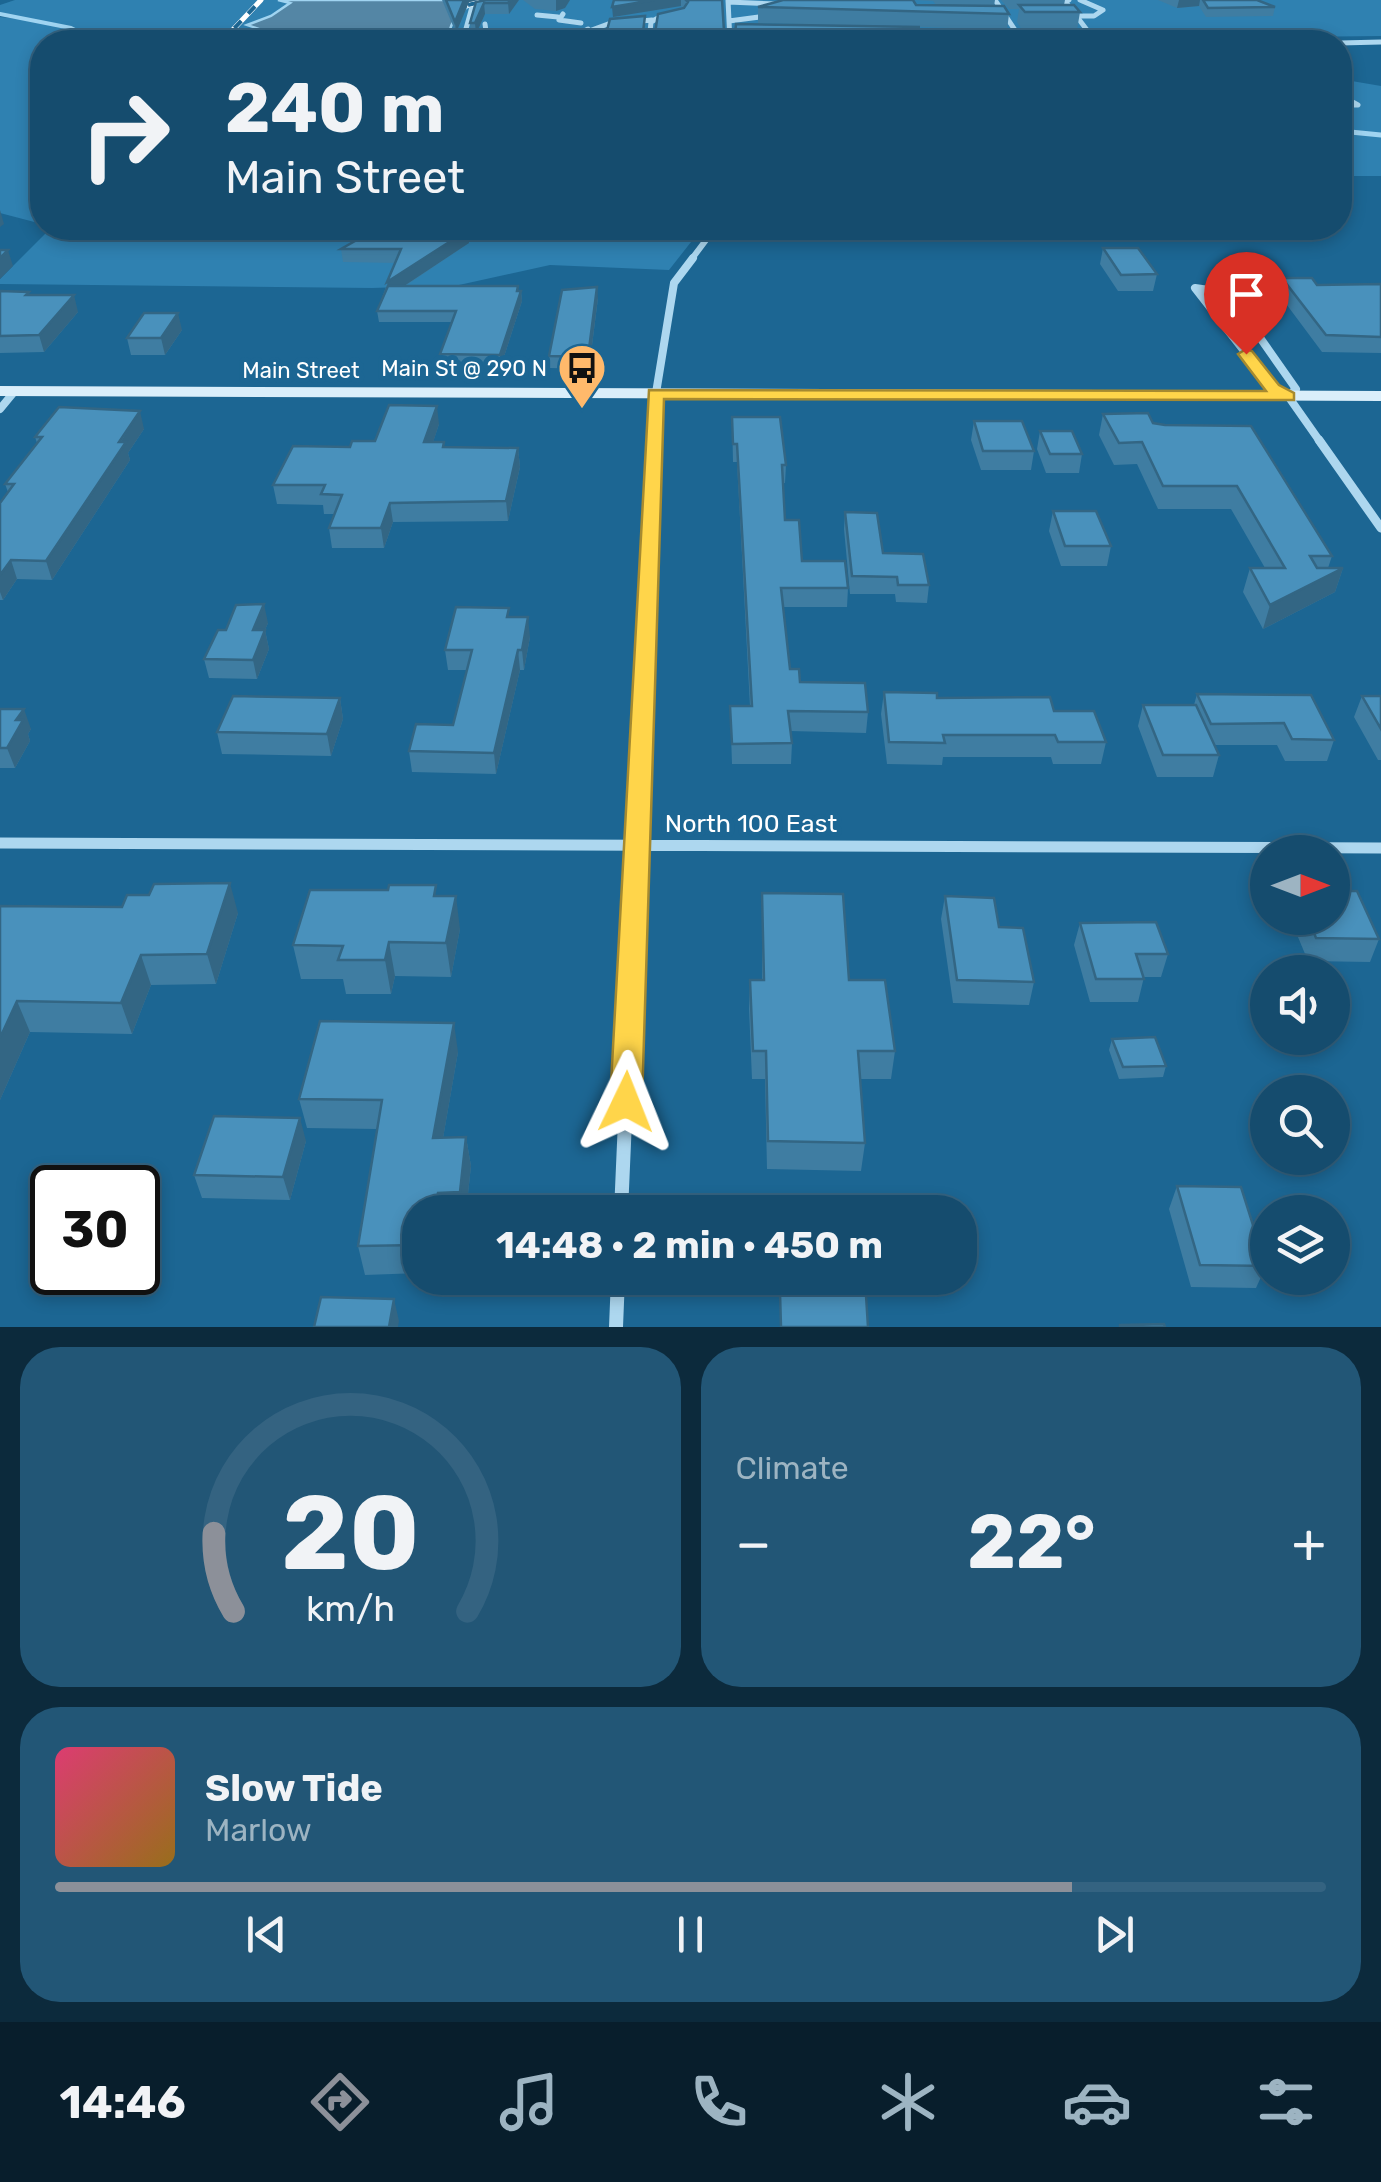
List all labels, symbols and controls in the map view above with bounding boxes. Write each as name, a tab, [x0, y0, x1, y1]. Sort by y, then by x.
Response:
text: 240 m	[225, 67, 445, 150]
icon: right	[60, 70, 190, 200]
text: Main Street	[225, 151, 465, 204]
pin	[1204, 252, 1289, 355]
icon: arrive	[1219, 267, 1274, 322]
bus stop icon: Main St @ 290 N	[556, 342, 608, 410]
place label: Main St @ 290 N	[381, 355, 547, 382]
street label: Main Street	[242, 357, 360, 384]
street label: North 100 East	[665, 809, 837, 838]
north arrow	[1250, 835, 1350, 935]
map controls	[1250, 835, 1350, 1295]
button: sound	[1250, 955, 1350, 1055]
position arrow	[574, 1050, 678, 1154]
button: search	[1250, 1075, 1350, 1175]
speed limit sign: 30	[30, 1165, 160, 1295]
button: layers	[1250, 1195, 1350, 1295]
text: 14:48 · 2 min · 450 m	[496, 1222, 883, 1268]
text: Climate	[736, 1449, 849, 1487]
text: 20	[281, 1472, 419, 1595]
text: 22°	[967, 1498, 1096, 1587]
text: −	[736, 1511, 771, 1576]
text: +	[1292, 1511, 1326, 1576]
text: km/h	[306, 1588, 395, 1630]
text: Slow Tide	[205, 1765, 383, 1811]
text: Marlow	[205, 1811, 312, 1849]
icon: previous	[239, 1907, 294, 1962]
icon: pause	[663, 1907, 718, 1962]
icon: next	[1087, 1907, 1142, 1962]
icon: directions	[305, 2067, 375, 2137]
icon: music	[494, 2067, 564, 2137]
icon: phone	[684, 2067, 754, 2137]
icon: climate	[873, 2067, 943, 2137]
icon: car	[1062, 2067, 1132, 2137]
icon: filters	[1251, 2067, 1321, 2137]
text: 14:46	[60, 2076, 186, 2129]

